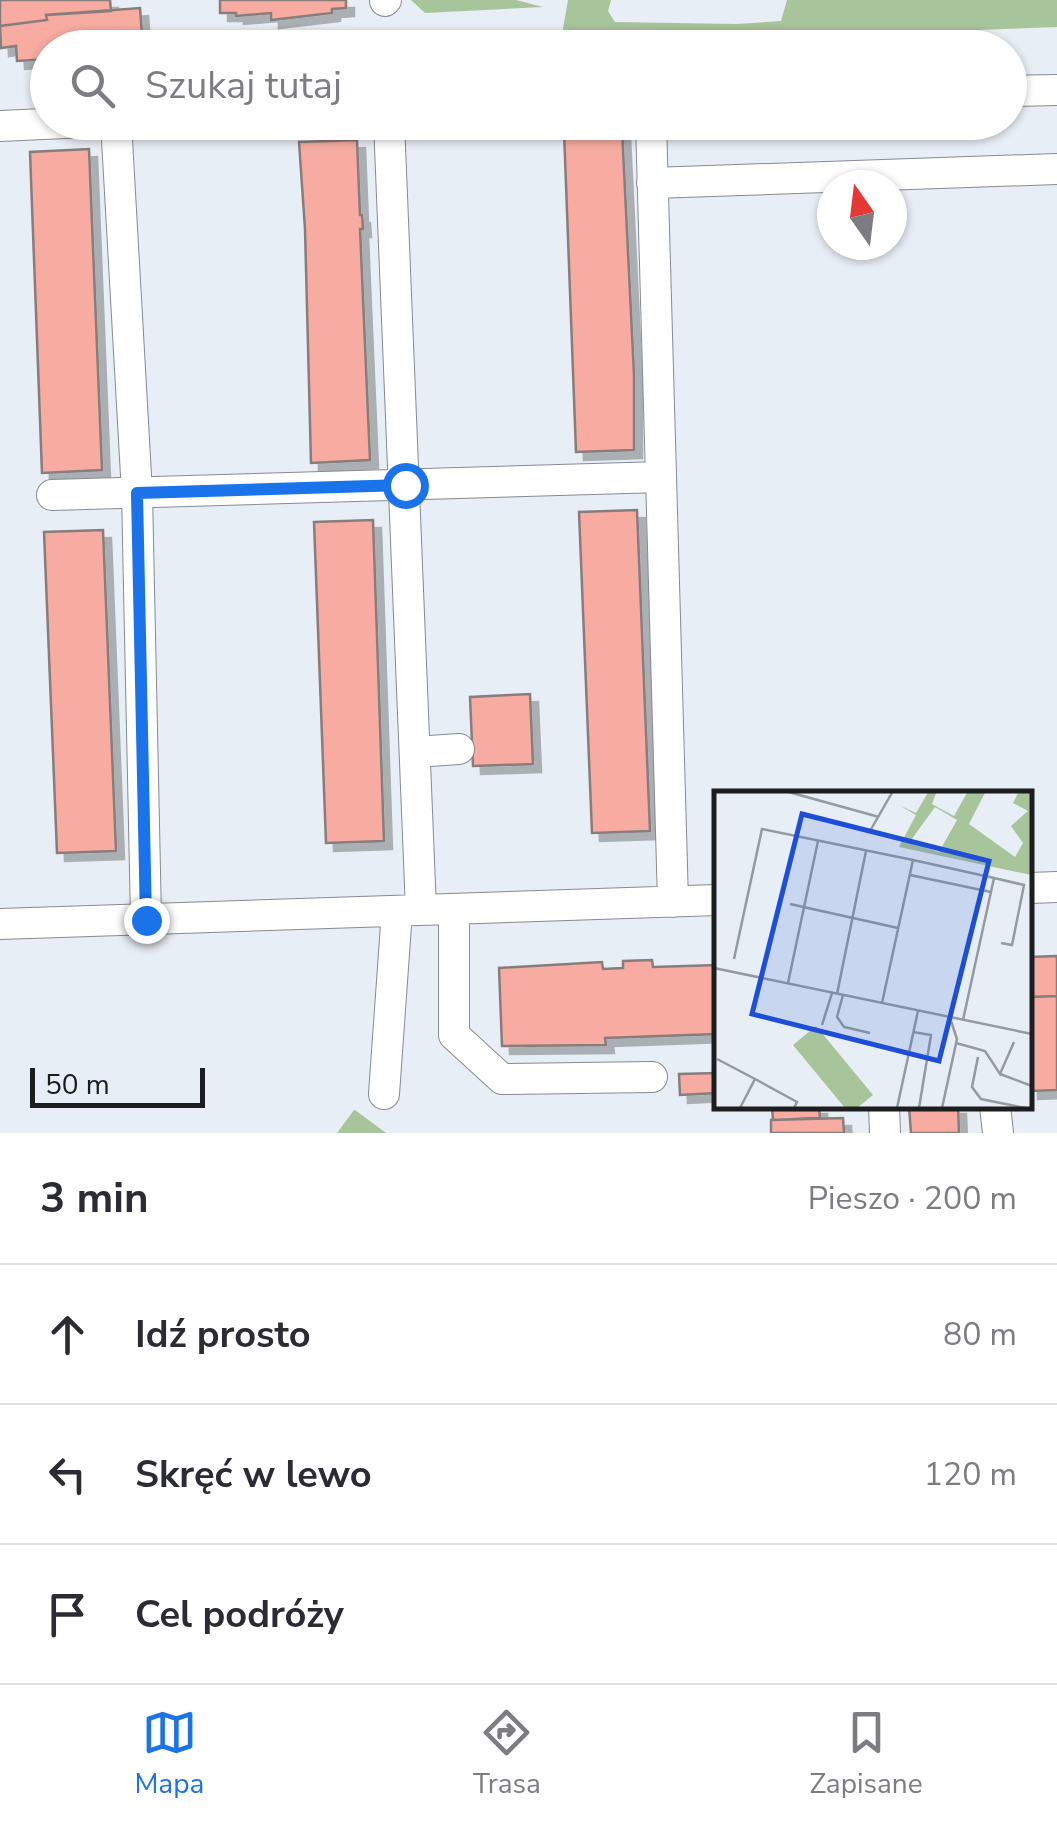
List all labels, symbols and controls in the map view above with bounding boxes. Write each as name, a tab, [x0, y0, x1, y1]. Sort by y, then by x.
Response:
search box	[30, 30, 1027, 140]
icon: search	[65, 58, 120, 113]
text: Szukaj tutaj	[145, 60, 342, 111]
north arrow	[817, 170, 907, 260]
route start	[383, 463, 429, 509]
inset map	[714, 791, 1032, 1108]
route end	[124, 898, 170, 944]
scale bar	[30, 1063, 205, 1108]
text: 50 m	[45, 1066, 110, 1104]
text: 3 min	[40, 1170, 149, 1227]
text: Pieszo · 200 m	[808, 1177, 1017, 1220]
icon: ahead	[40, 1307, 95, 1362]
text: Idź prosto	[135, 1309, 311, 1360]
text: 80 m	[943, 1313, 1017, 1356]
icon: left	[40, 1447, 95, 1502]
text: Skręć w lewo	[135, 1449, 372, 1500]
text: 120 m	[924, 1453, 1017, 1496]
icon: arrive	[40, 1587, 95, 1642]
text: Cel podróży	[135, 1589, 344, 1640]
tab: Mapa	[134, 1705, 204, 1803]
tab: Trasa	[473, 1705, 541, 1803]
tab: Zapisane	[810, 1705, 923, 1803]

